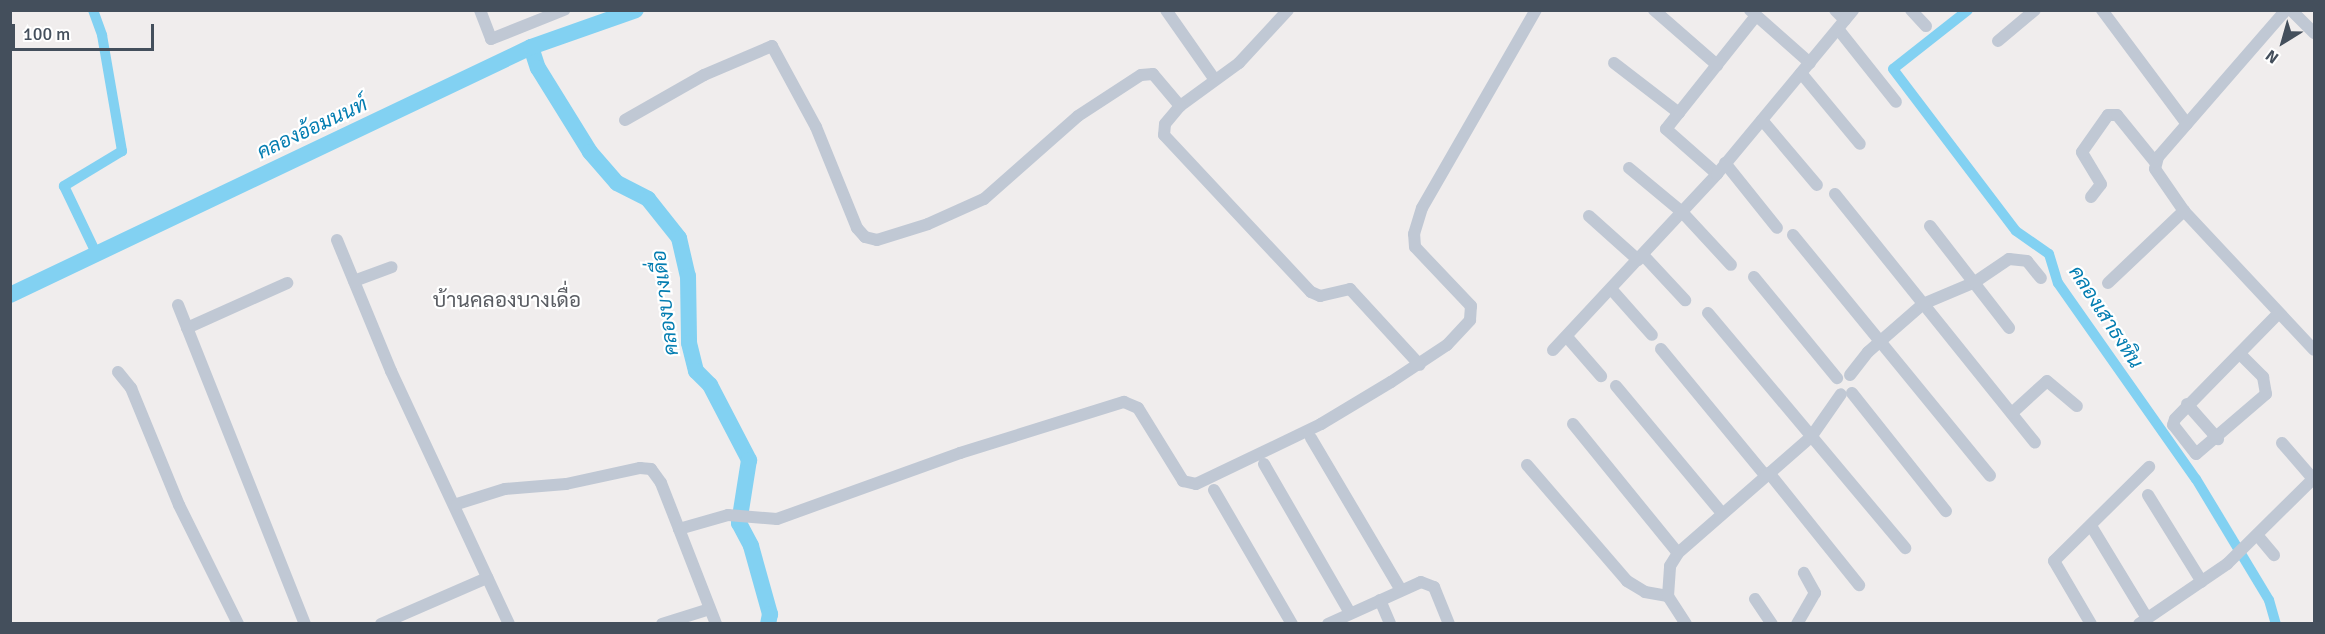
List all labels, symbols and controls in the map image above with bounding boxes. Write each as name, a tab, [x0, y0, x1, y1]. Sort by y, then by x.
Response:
scale bar	[15, 12, 158, 50]
north arrow	[2253, 12, 2313, 72]
text: 100 m	[23, 23, 70, 45]
text: N	[2262, 45, 2283, 68]
water label: คลองอ้อมนนท์	[253, 92, 371, 164]
water label: คลองบางเดื่อ	[647, 249, 683, 357]
water label: คลองเสาธงหิน	[2064, 261, 2148, 373]
district label: บ้านคลองบางเดื่อ	[433, 287, 581, 313]

